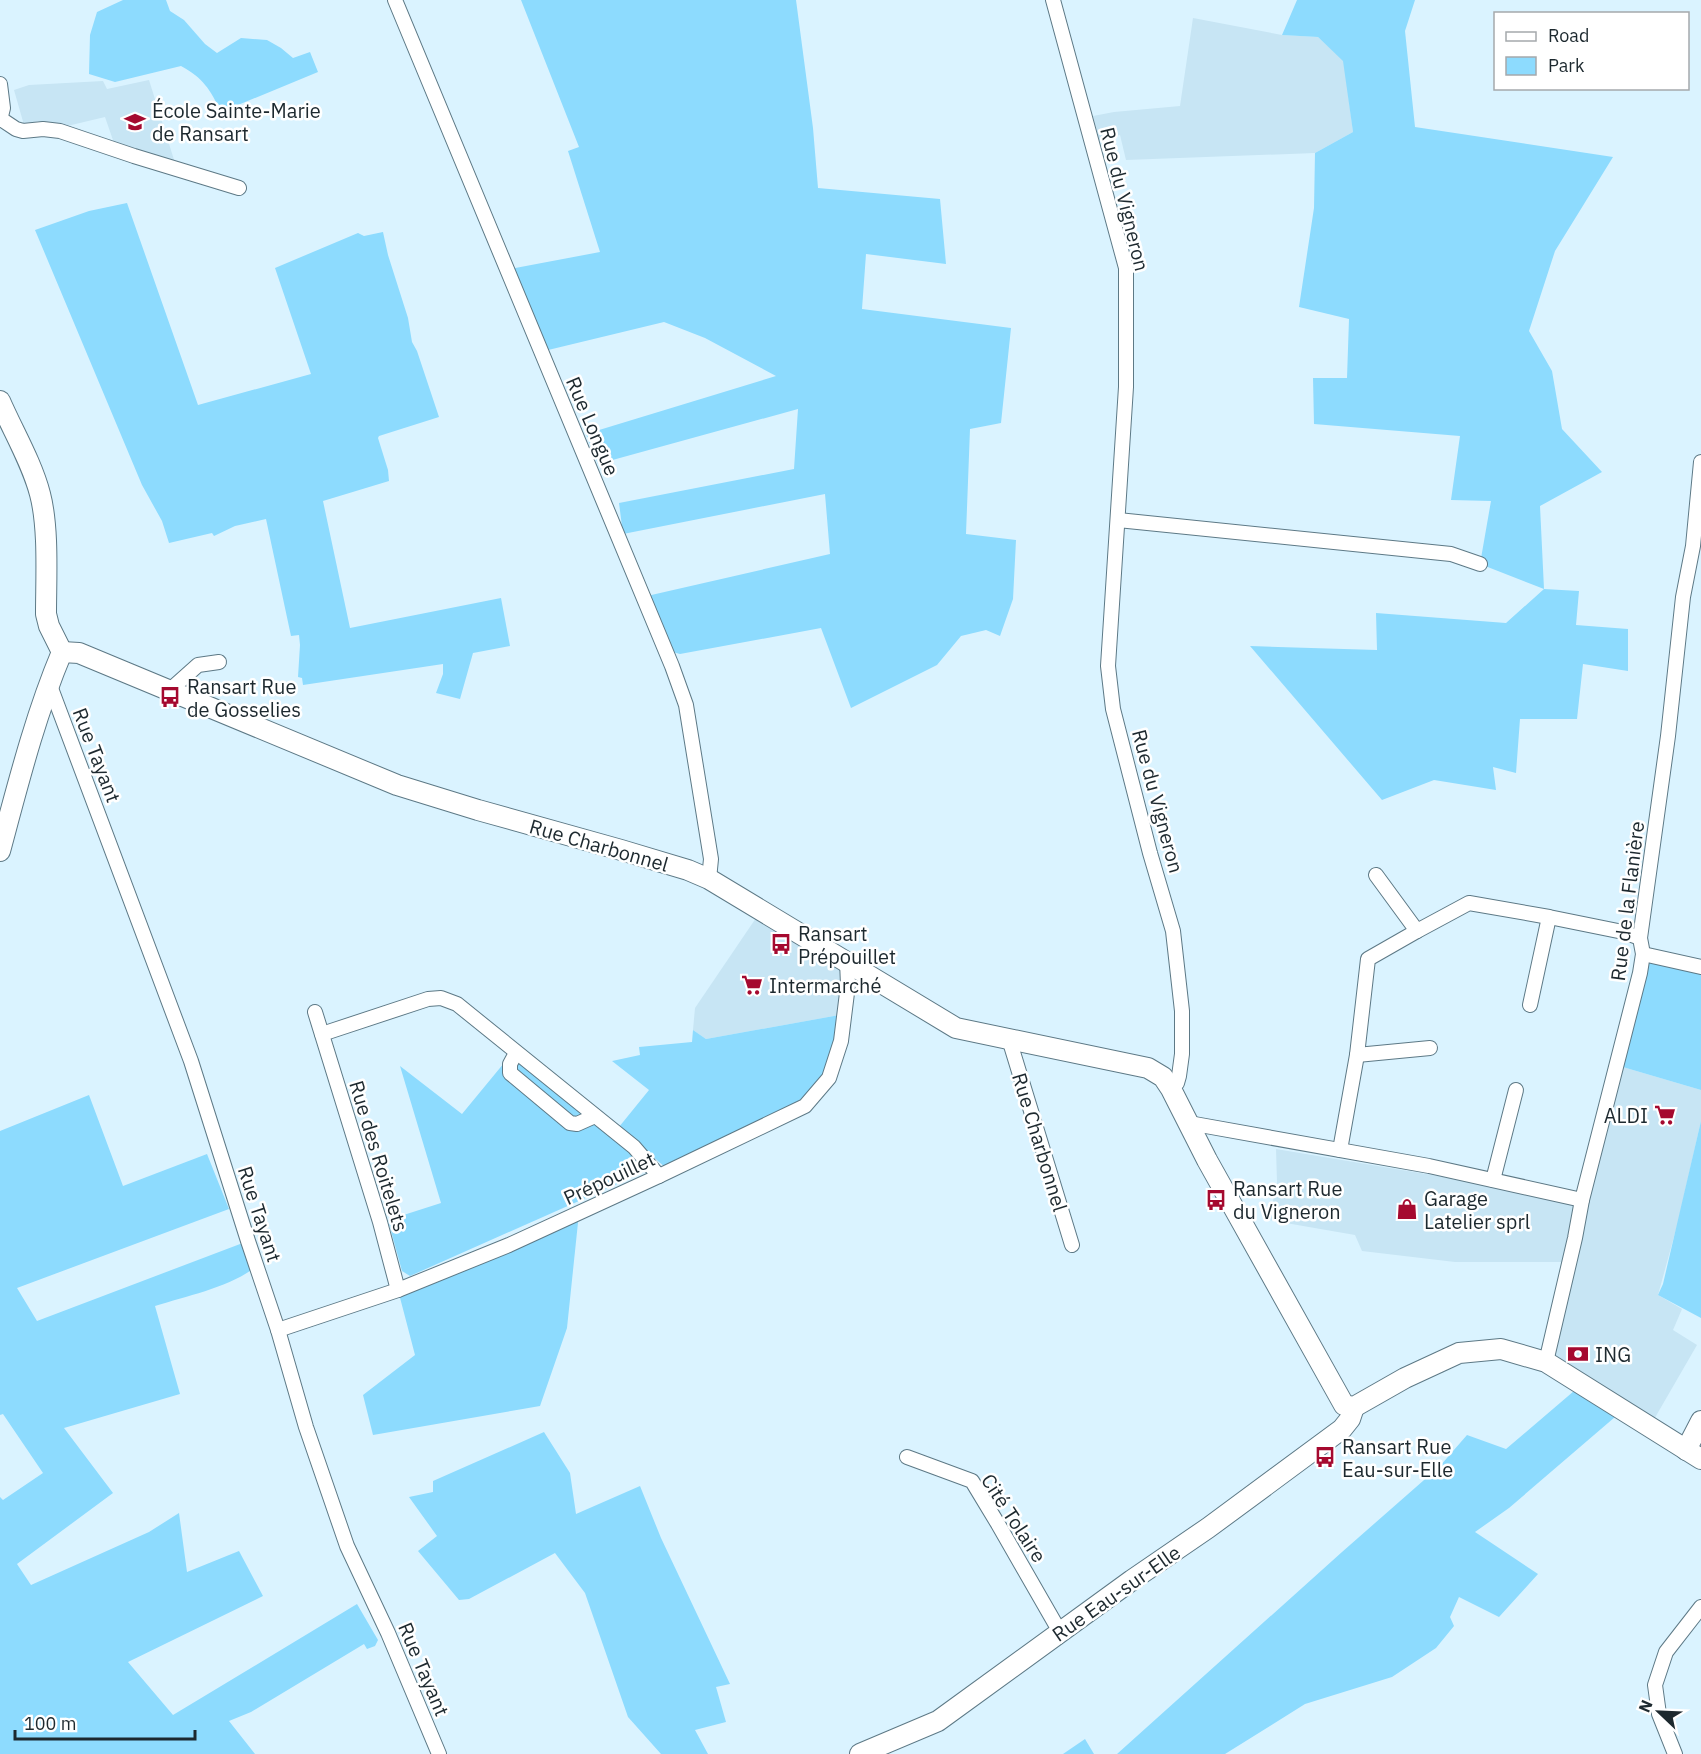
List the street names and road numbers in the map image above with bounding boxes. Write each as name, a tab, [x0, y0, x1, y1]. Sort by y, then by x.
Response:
street label: Rue du Vigneron	[1094, 124, 1156, 274]
street label: Rue Longue	[560, 372, 626, 480]
street label: Rue Tayant	[67, 704, 127, 806]
street label: Rue du Vigneron	[1126, 726, 1190, 876]
street label: Rue Charbonnel	[526, 812, 672, 878]
street label: Rue de la Flanière	[1604, 820, 1650, 982]
street label: Rue Charbonnel	[1006, 1069, 1074, 1215]
street label: Rue des Roitelets	[343, 1077, 415, 1235]
street label: Prépouillet	[559, 1145, 659, 1211]
street label: Rue Tayant	[232, 1163, 288, 1265]
street label: Cité Tolaire	[975, 1468, 1053, 1568]
street label: Rue Eau-sur-Elle	[1046, 1539, 1186, 1647]
street label: Rue Tayant	[392, 1618, 456, 1720]

